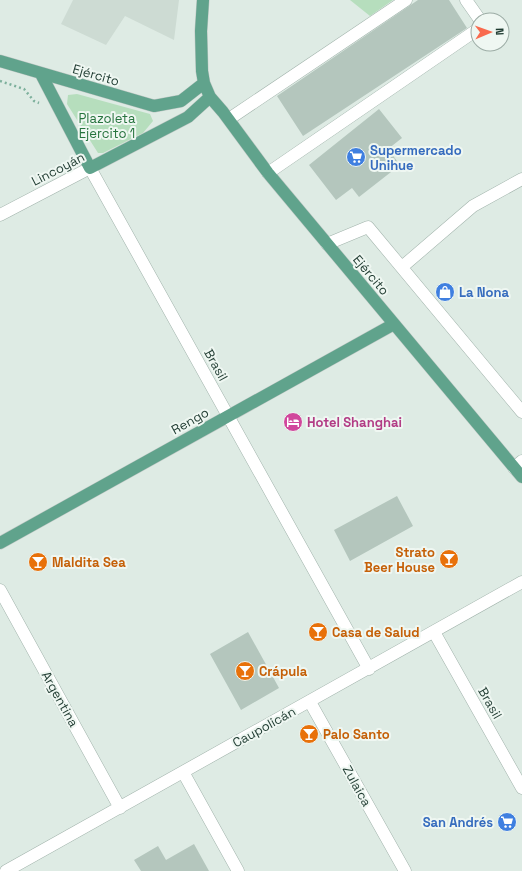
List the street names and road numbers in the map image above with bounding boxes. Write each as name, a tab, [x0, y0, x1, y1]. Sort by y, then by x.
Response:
street label: Ejército	[71, 60, 121, 90]
street label: Lincoyán	[29, 148, 87, 190]
street label: Ejército	[349, 251, 393, 299]
street label: Brasil	[200, 346, 232, 384]
street label: Rengo	[168, 404, 212, 438]
street label: Argentina	[38, 668, 83, 730]
street label: Brasil	[474, 684, 506, 722]
street label: Caupolicán	[229, 703, 299, 751]
street label: Zulaica	[339, 762, 375, 810]

